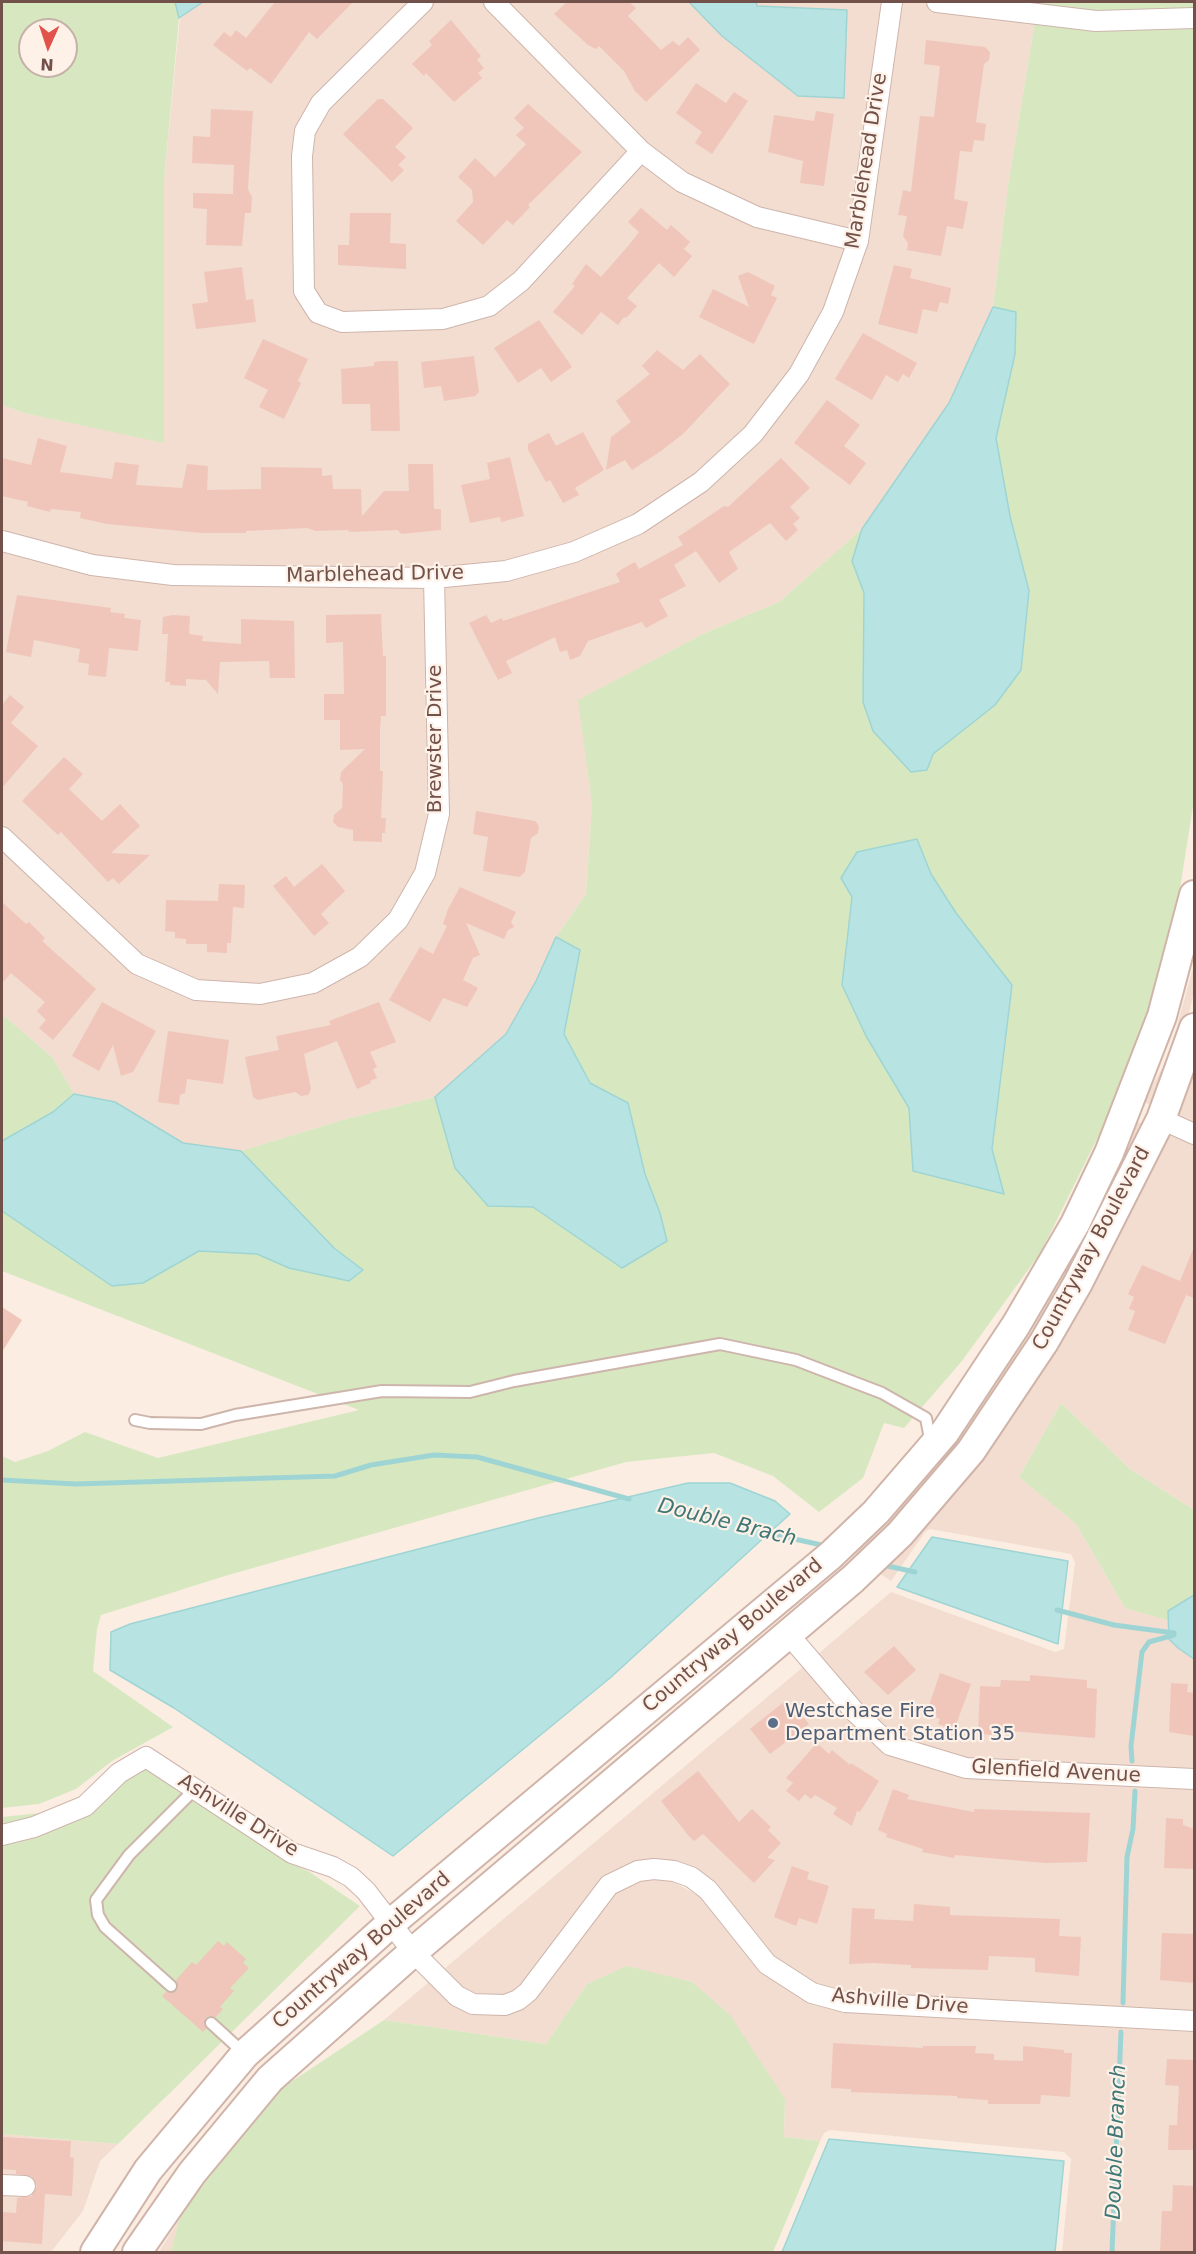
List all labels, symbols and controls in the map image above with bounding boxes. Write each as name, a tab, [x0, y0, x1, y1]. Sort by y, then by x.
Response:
north arrow	[18, 18, 78, 78]
text: N	[40, 55, 54, 74]
street label: Marblehead Drive	[841, 71, 893, 251]
street label: Marblehead Drive	[286, 561, 464, 589]
street label: Brewster Drive	[424, 665, 448, 813]
street label: Countryway Boulevard	[1028, 1143, 1156, 1355]
water label: Double Brach	[655, 1494, 799, 1552]
street label: Countryway Boulevard	[638, 1554, 828, 1718]
place label: Westchase Fire Department Station 35	[785, 1700, 1015, 1747]
marker: Westchase Fire Department Station 35	[766, 1716, 780, 1730]
street label: Glenfield Avenue	[971, 1756, 1141, 1788]
street label: Ashville Drive	[173, 1769, 303, 1863]
street label: Countryway Boulevard	[268, 1867, 456, 2035]
street label: Ashville Drive	[831, 1984, 969, 2020]
water label: Double Branch	[1102, 2064, 1132, 2220]

